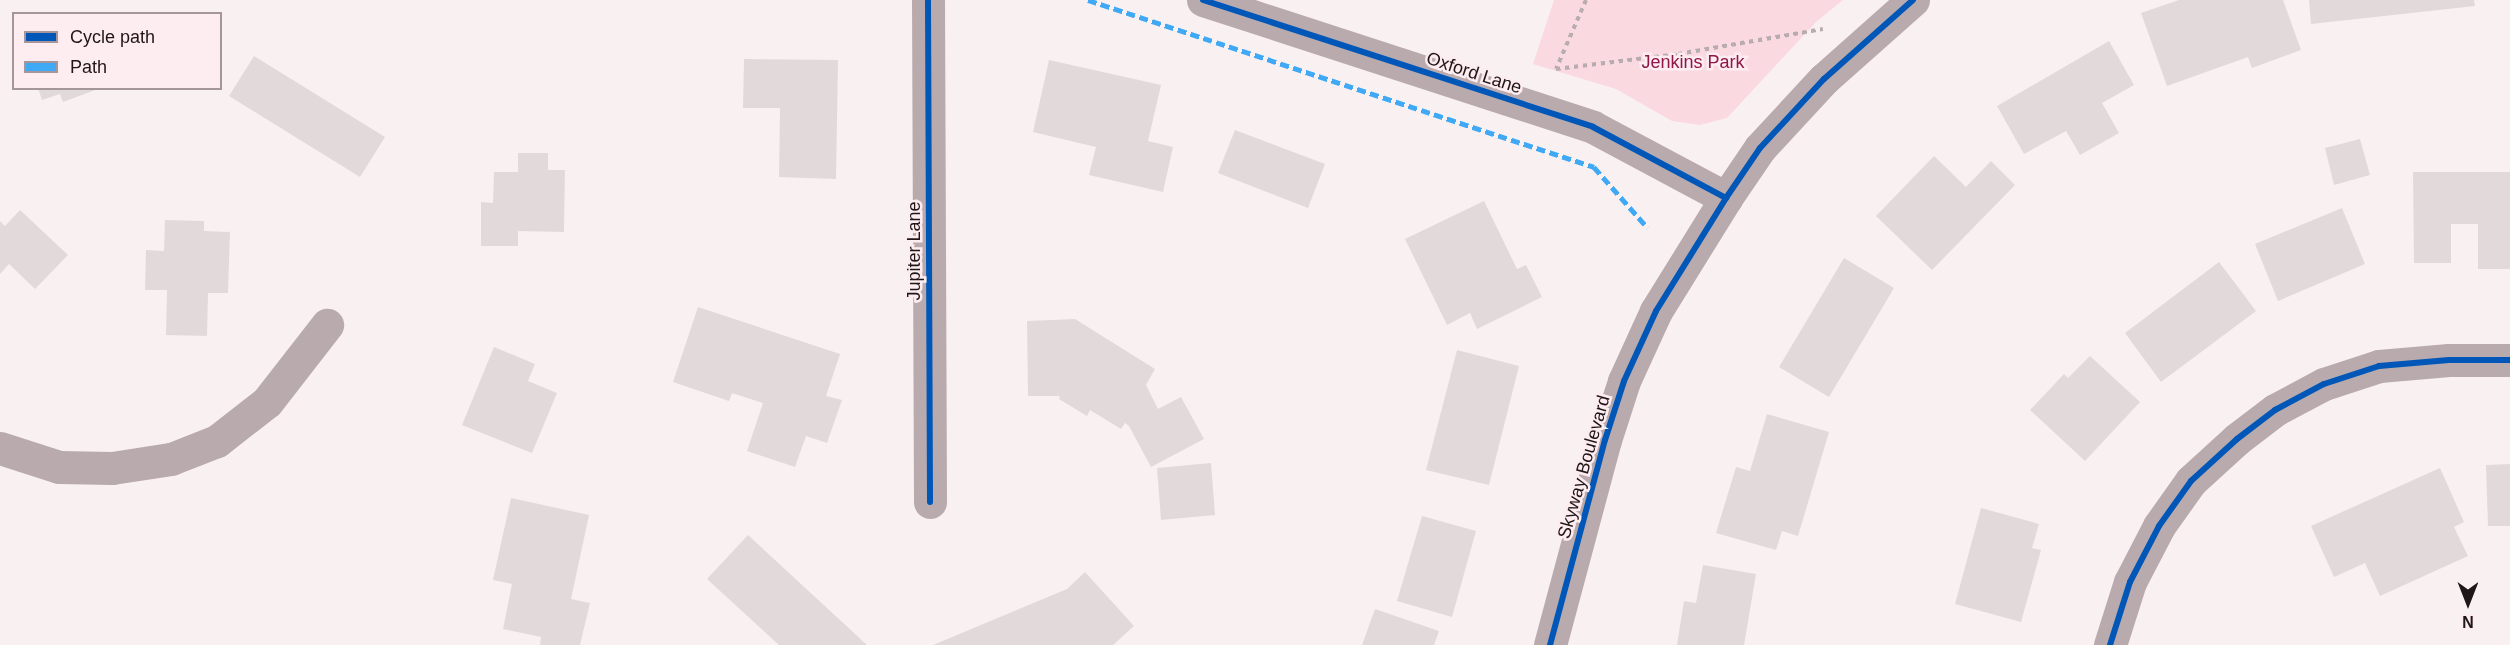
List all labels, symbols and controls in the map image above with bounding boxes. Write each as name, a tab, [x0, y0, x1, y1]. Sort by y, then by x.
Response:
legend	[12, 12, 222, 90]
text: Cycle path	[70, 27, 155, 47]
street label: Oxford Lane	[1424, 47, 1524, 99]
park label: Jenkins Park	[1641, 51, 1745, 73]
text: Path	[70, 57, 107, 77]
street label: Jupiter Lane	[903, 201, 925, 301]
street label: Skyway Boulevard	[1553, 393, 1615, 541]
north arrow	[2438, 573, 2498, 633]
text: N	[2462, 613, 2474, 630]

